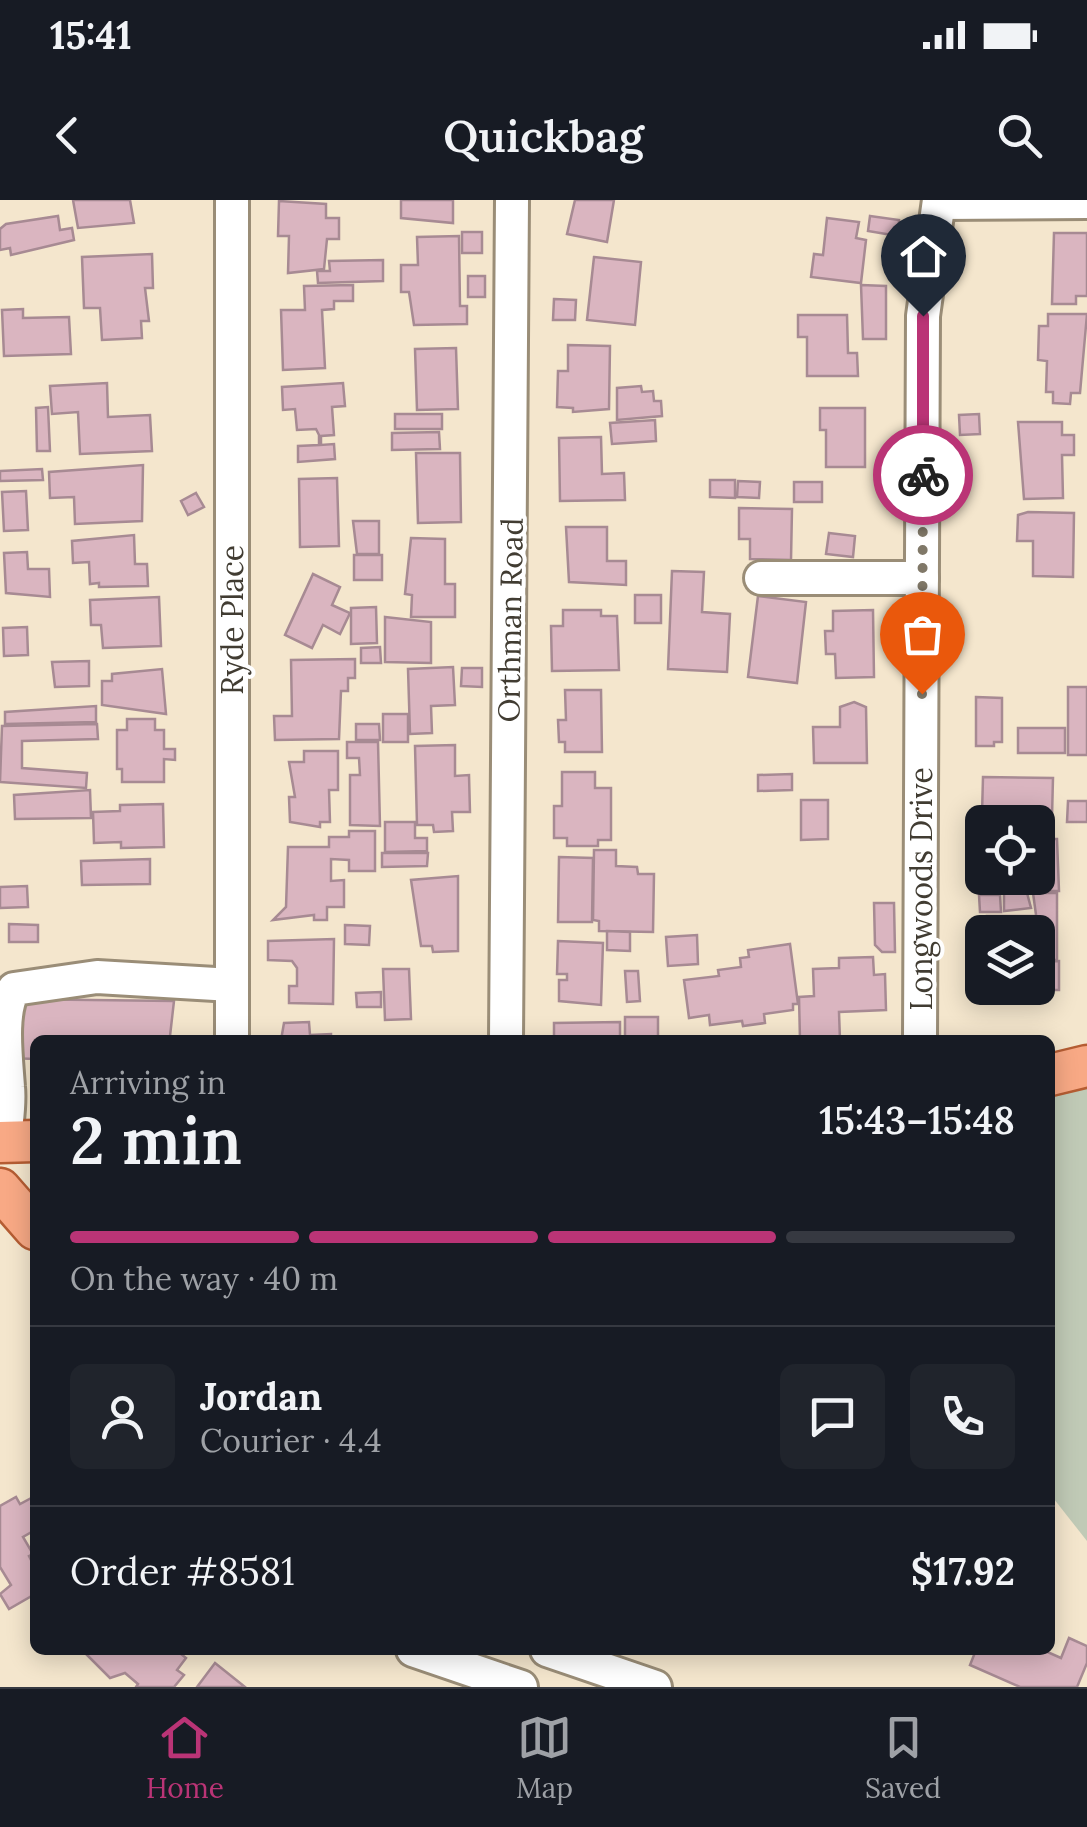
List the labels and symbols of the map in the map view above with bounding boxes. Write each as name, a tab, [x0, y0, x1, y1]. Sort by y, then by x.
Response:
pin	[881, 214, 966, 317]
courier	[873, 425, 973, 525]
street label: Orthman Road	[489, 517, 531, 723]
street label: Ryde Place	[213, 545, 252, 695]
pin	[880, 592, 965, 695]
street label: Longwoods Drive	[902, 767, 941, 1011]

